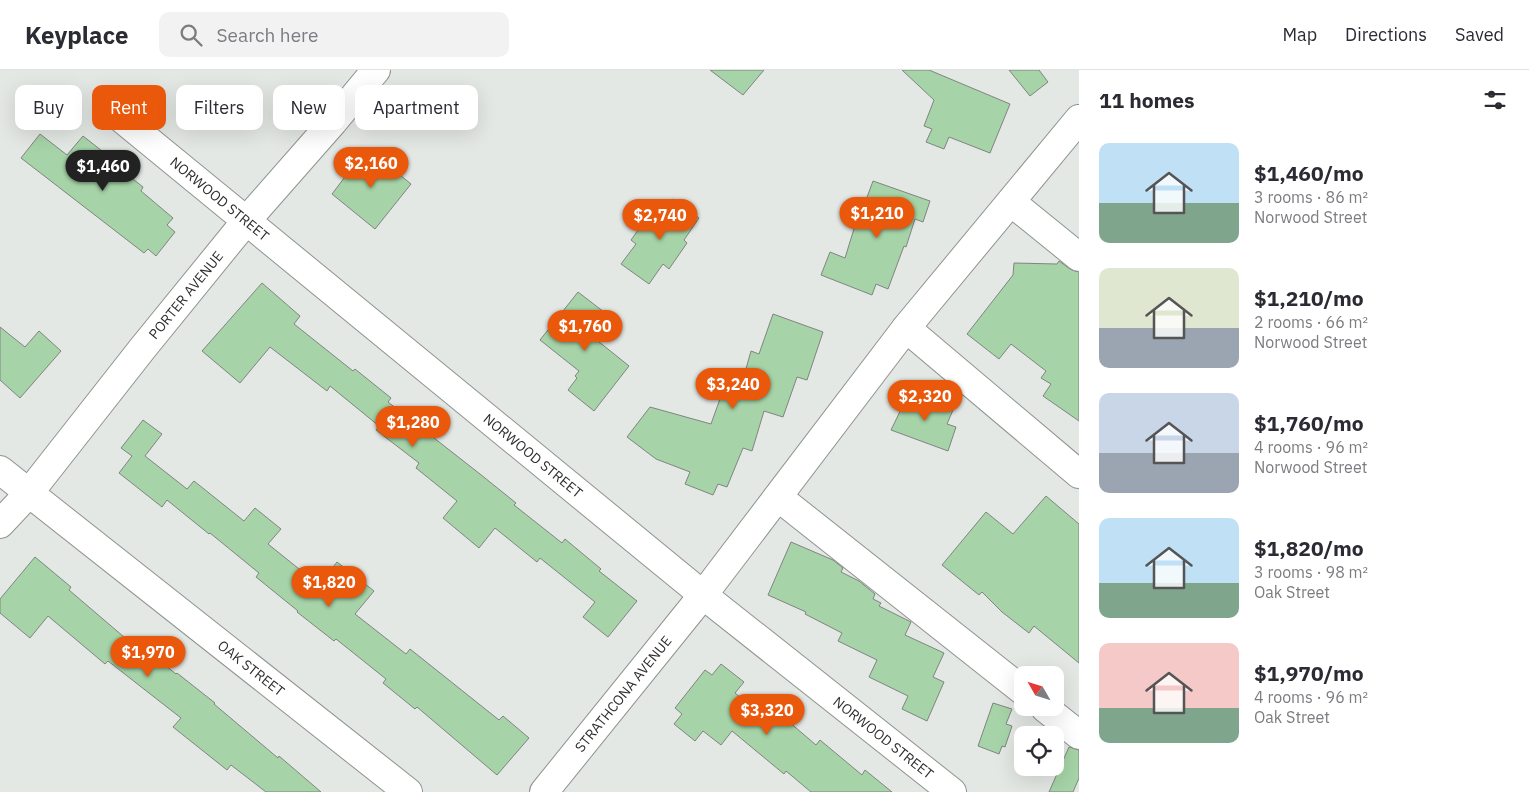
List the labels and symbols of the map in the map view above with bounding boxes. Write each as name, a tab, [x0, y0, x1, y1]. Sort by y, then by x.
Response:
pin: $2,160	[330, 146, 412, 189]
pin: $1,460	[62, 150, 144, 192]
street label: NORWOOD STREET	[166, 153, 273, 245]
pin: $1,210	[836, 196, 918, 239]
pin: $2,740	[619, 198, 701, 241]
street label: PORTER AVENUE	[145, 247, 227, 343]
pin: $1,760	[544, 310, 626, 352]
pin: $3,240	[692, 368, 774, 410]
pin: $2,320	[884, 380, 966, 422]
pin: $1,280	[372, 406, 454, 448]
street label: NORWOOD STREET	[480, 410, 586, 502]
pin: $1,820	[288, 566, 370, 608]
street label: STRATHCONA AVENUE	[571, 632, 675, 756]
pin: $1,970	[107, 636, 189, 678]
street label: OAK STREET	[214, 636, 288, 700]
north arrow	[1014, 666, 1064, 716]
street label: NORWOOD STREET	[830, 693, 937, 783]
pin: $3,320	[726, 694, 808, 736]

